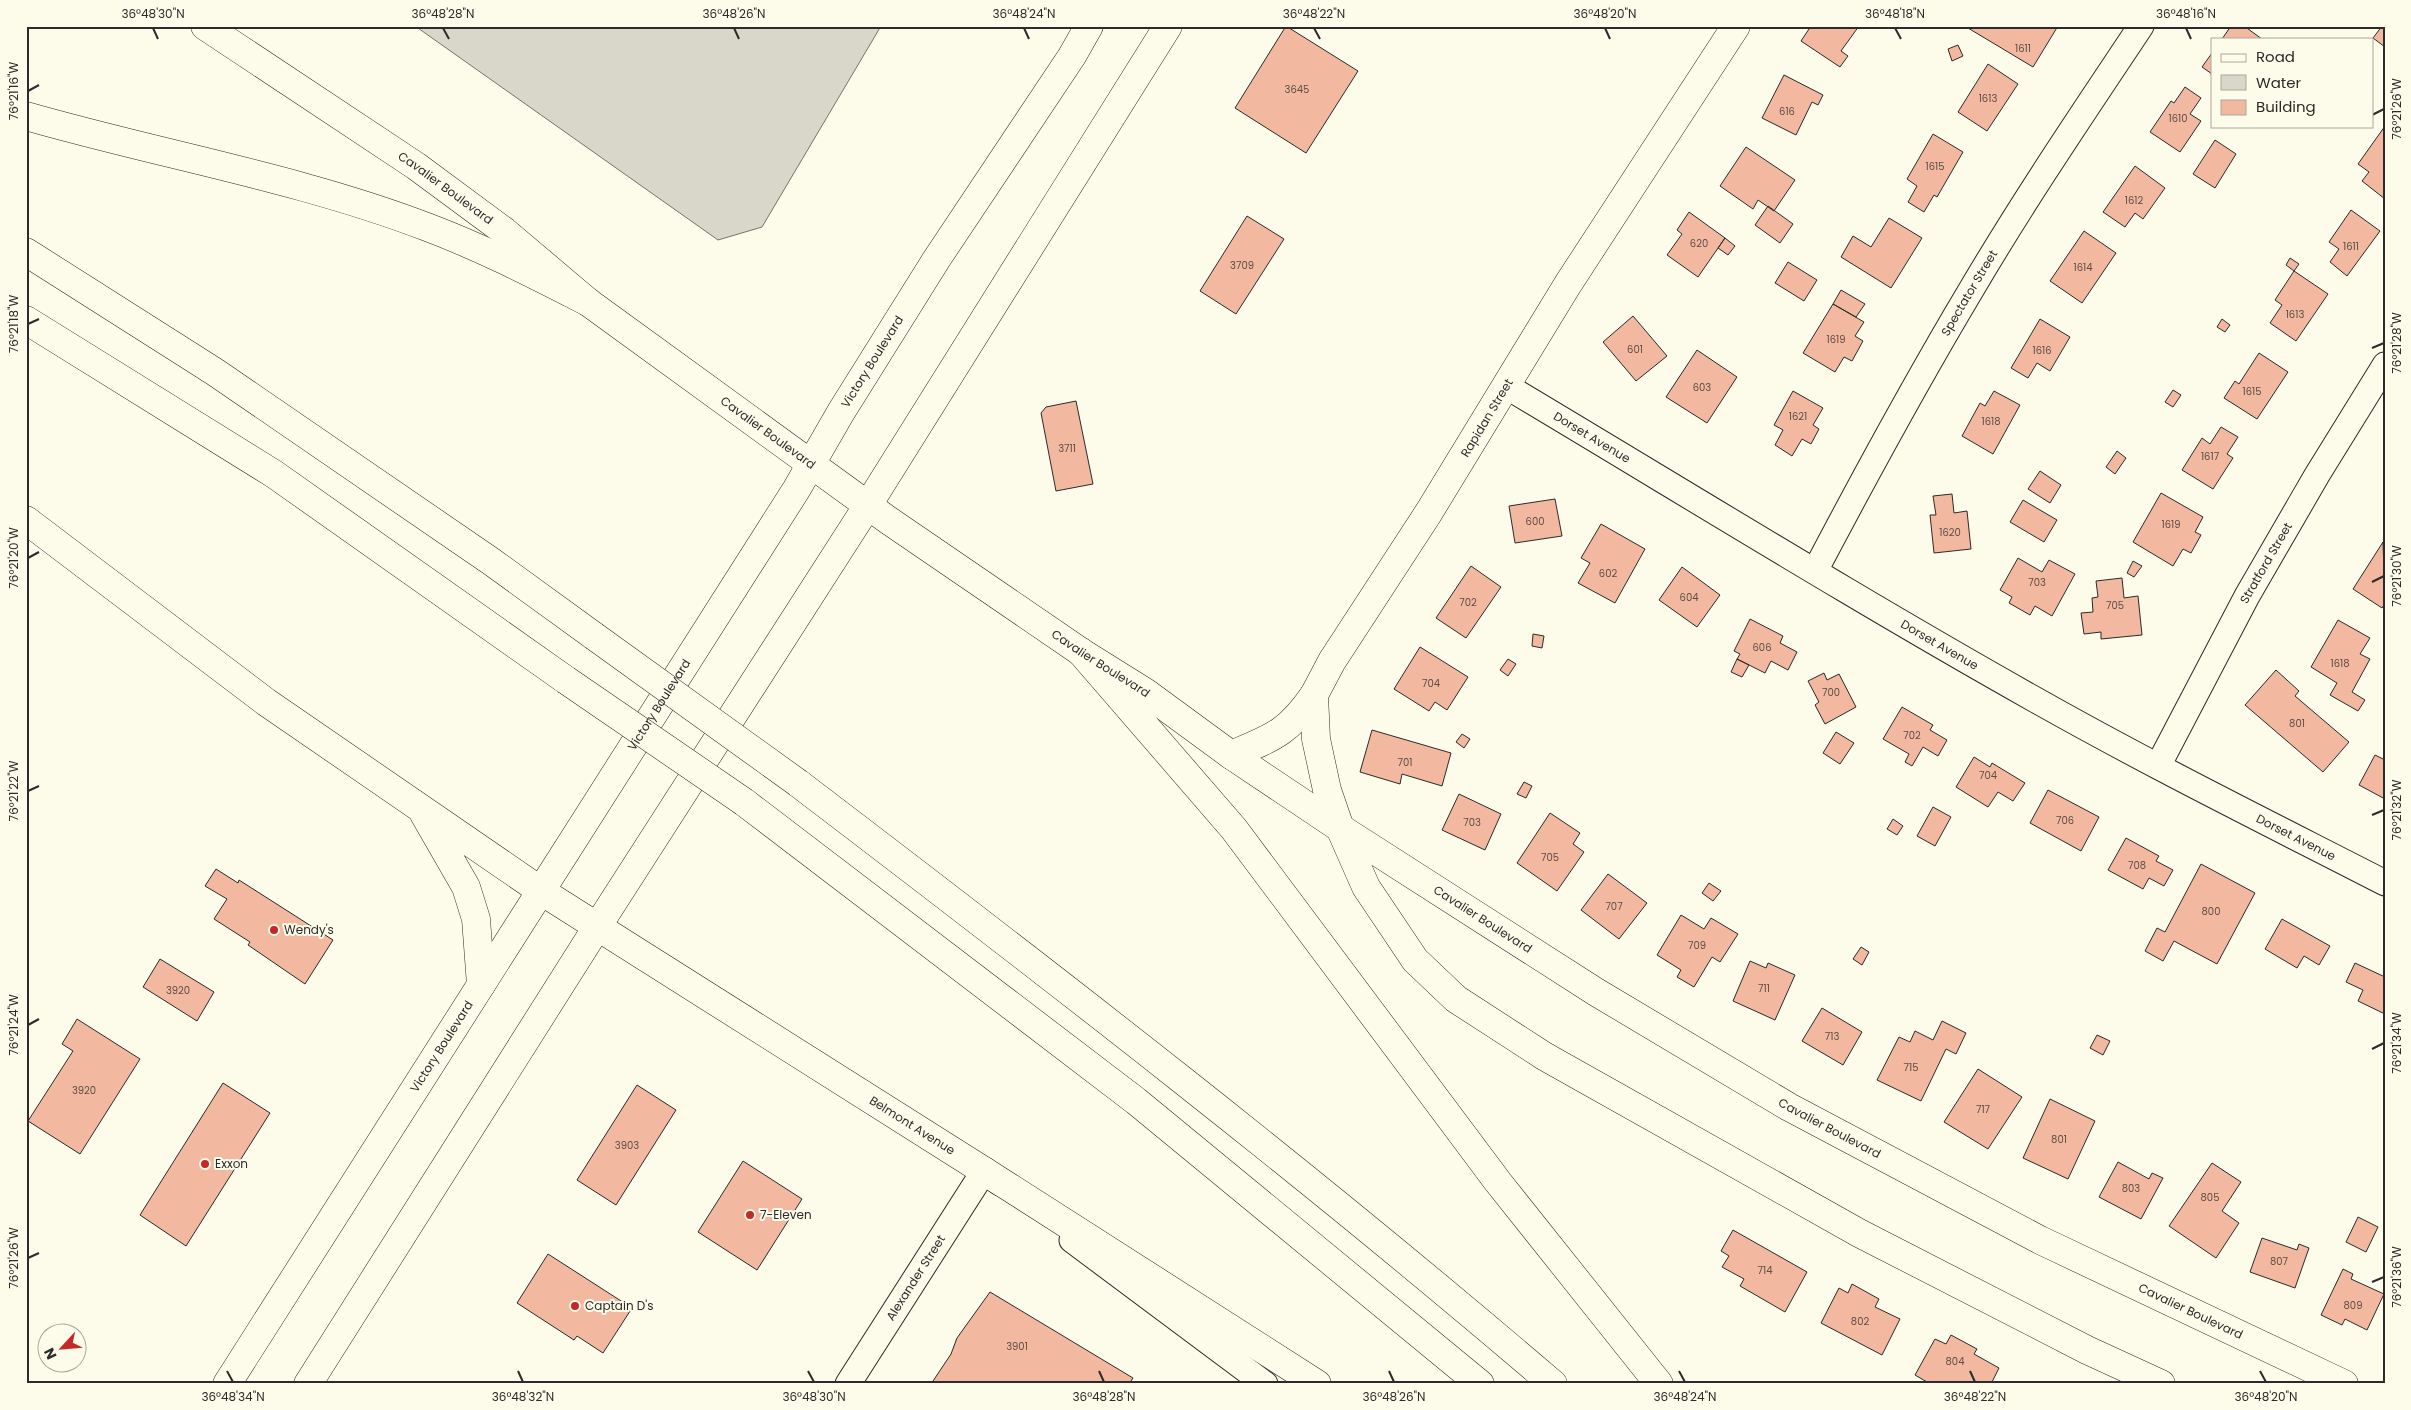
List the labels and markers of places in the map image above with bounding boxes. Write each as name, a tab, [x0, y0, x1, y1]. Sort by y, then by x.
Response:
place label: Wendy's	[284, 921, 334, 938]
marker: Wendy's	[268, 924, 280, 936]
place label: Exxon	[215, 1155, 248, 1172]
marker: Exxon	[199, 1158, 211, 1170]
place label: 7-Eleven	[760, 1206, 812, 1223]
marker: 7-Eleven	[744, 1209, 756, 1221]
place label: Captain D's	[585, 1297, 653, 1314]
marker: Captain D's	[569, 1300, 581, 1312]

